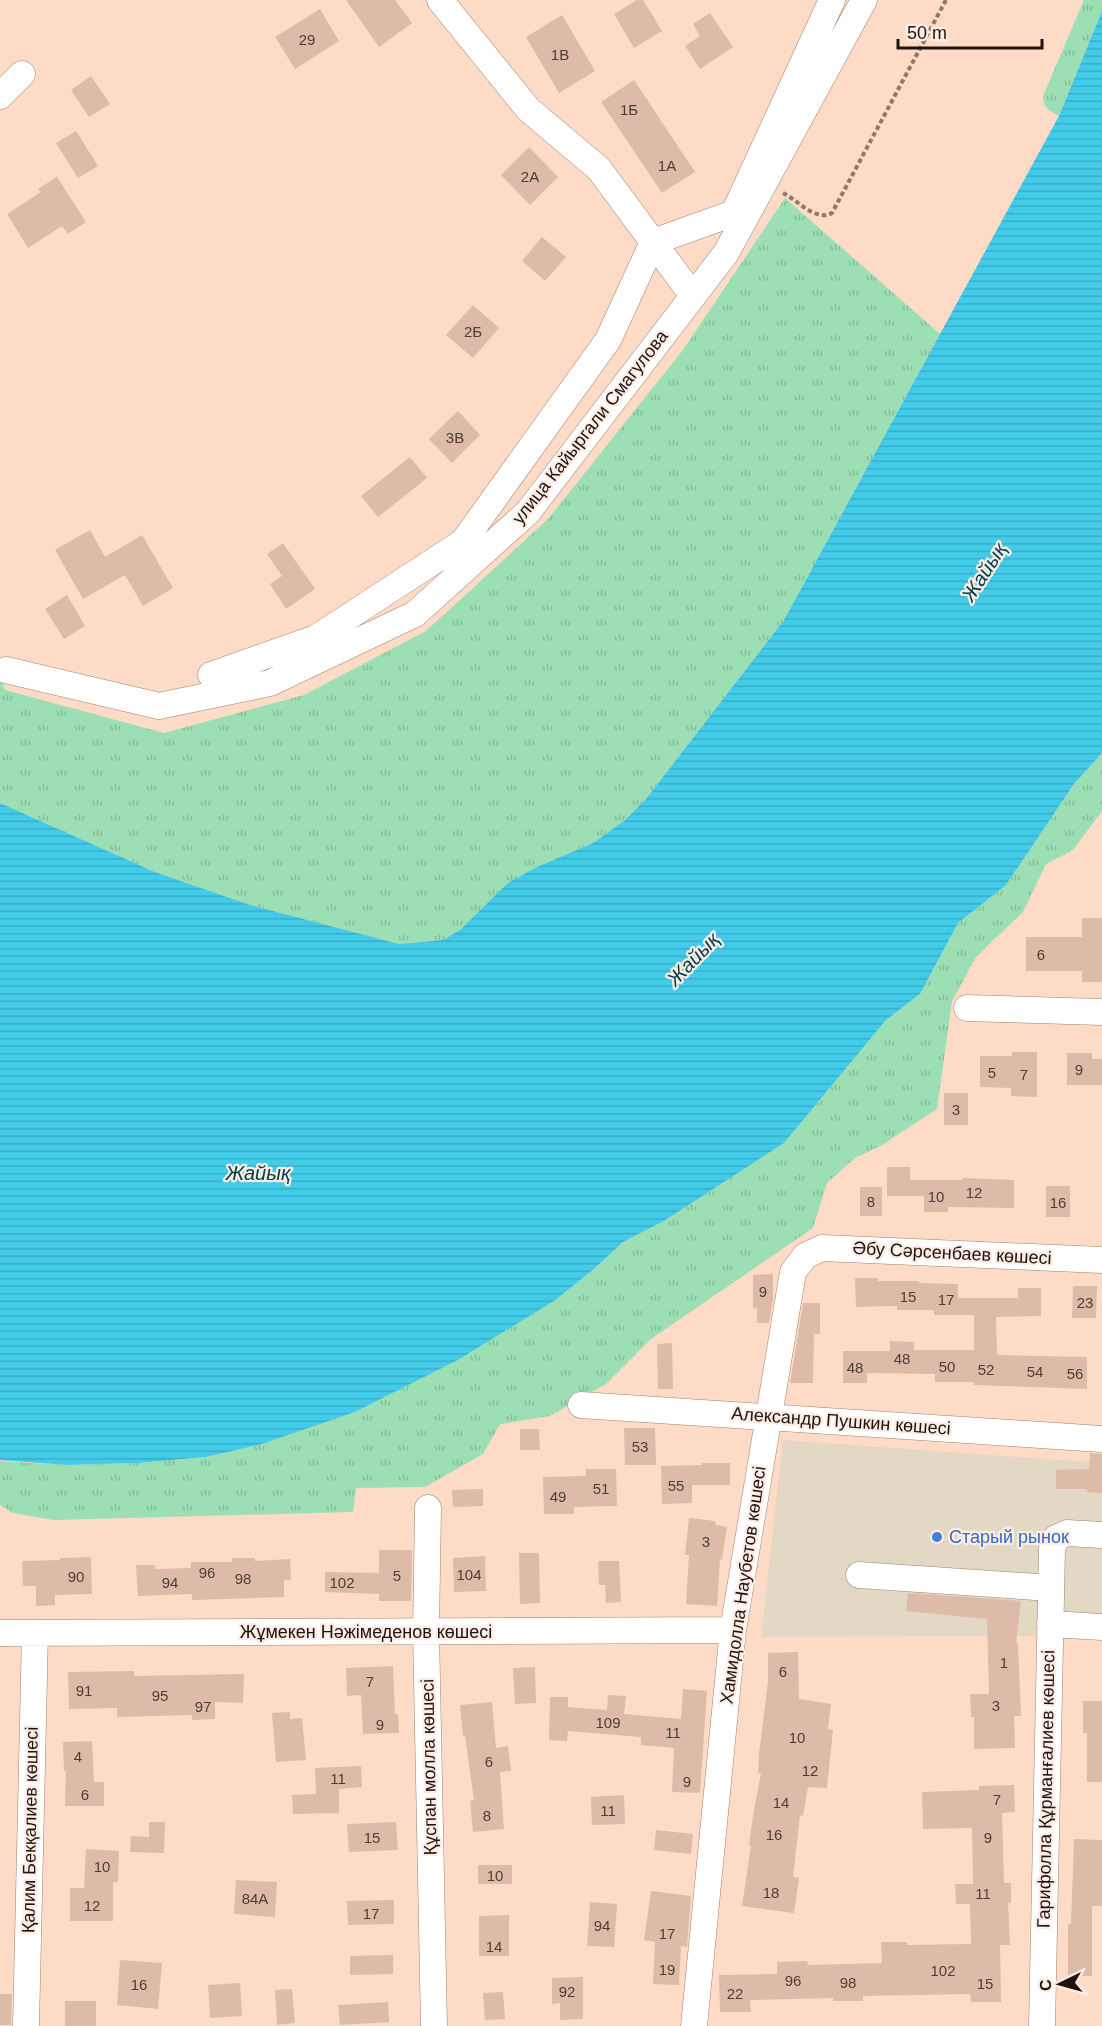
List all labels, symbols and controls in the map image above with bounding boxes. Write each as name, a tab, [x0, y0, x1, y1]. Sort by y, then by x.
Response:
scale bar	[898, 12, 1042, 50]
text: 50 m	[907, 23, 947, 43]
house number: 29	[299, 31, 315, 48]
house number: 1В	[551, 46, 569, 63]
house number: 1Б	[620, 101, 638, 118]
house number: 1А	[658, 157, 676, 174]
house number: 2А	[521, 168, 539, 185]
house number: 2Б	[464, 323, 482, 340]
street label: улица Кайыргали Смагулова	[508, 325, 672, 528]
house number: 3В	[446, 429, 464, 446]
water label: Жайық	[957, 538, 1012, 606]
water label: Жайық	[662, 927, 724, 991]
house number: 6	[1037, 946, 1045, 963]
house number: 9	[1075, 1061, 1083, 1078]
house number: 5	[988, 1064, 996, 1081]
house number: 7	[1020, 1066, 1028, 1083]
house number: 3	[952, 1101, 960, 1118]
water label: Жайық	[225, 1162, 292, 1184]
house number: 12	[966, 1184, 982, 1201]
house number: 10	[928, 1188, 944, 1205]
house number: 8	[867, 1193, 875, 1210]
house number: 16	[1050, 1194, 1066, 1211]
street label: Әбу Сәрсенбаев көшесі	[852, 1238, 1052, 1268]
house number: 9	[759, 1283, 767, 1300]
house number: 15	[900, 1288, 916, 1305]
house number: 17	[938, 1291, 954, 1308]
house number: 23	[1077, 1294, 1093, 1311]
house number: 48	[894, 1350, 910, 1367]
house number: 50	[939, 1358, 955, 1375]
house number: 48	[847, 1359, 863, 1376]
house number: 52	[978, 1361, 994, 1378]
house number: 54	[1027, 1363, 1043, 1380]
house number: 56	[1067, 1365, 1083, 1382]
street label: Александр Пушкин көшесі	[731, 1403, 951, 1439]
house number: 53	[632, 1438, 648, 1455]
street label: Хамидолла Наубетов көшесі	[716, 1465, 770, 1705]
house number: 55	[668, 1477, 684, 1494]
house number: 51	[593, 1480, 609, 1497]
house number: 49	[550, 1488, 566, 1505]
place label: Старый рынок	[949, 1527, 1069, 1547]
marker: Старый рынок	[930, 1530, 944, 1544]
house number: 3	[702, 1533, 710, 1550]
house number: 96	[199, 1564, 215, 1581]
house number: 104	[456, 1566, 482, 1583]
house number: 5	[393, 1567, 401, 1584]
house number: 90	[68, 1568, 84, 1585]
house number: 98	[235, 1570, 251, 1587]
house number: 94	[162, 1574, 178, 1591]
house number: 102	[329, 1574, 355, 1591]
street label: Жұмекен Нәжімеденов көшесі	[240, 1622, 492, 1642]
street label: Гарифолла Құрманғалиев көшесі	[1034, 1650, 1058, 1928]
house number: 1	[1000, 1654, 1008, 1671]
house number: 6	[779, 1663, 787, 1680]
house number: 7	[366, 1673, 374, 1690]
street label: Құспан молла көшесі	[417, 1679, 441, 1855]
house number: 91	[76, 1682, 92, 1699]
house number: 95	[152, 1687, 168, 1704]
house number: 3	[992, 1697, 1000, 1714]
house number: 97	[195, 1698, 211, 1715]
house number: 109	[595, 1714, 621, 1731]
house number: 9	[376, 1716, 384, 1733]
house number: 11	[665, 1724, 681, 1741]
street label: Қалим Бекқалиев көшесі	[18, 1727, 42, 1933]
house number: 10	[789, 1729, 805, 1746]
house number: 4	[74, 1748, 82, 1765]
house number: 6	[485, 1753, 493, 1770]
house number: 12	[802, 1762, 818, 1779]
house number: 11	[330, 1770, 346, 1787]
house number: 9	[683, 1773, 691, 1790]
house number: 6	[81, 1786, 89, 1803]
house number: 7	[993, 1791, 1001, 1808]
house number: 14	[773, 1794, 789, 1811]
house number: 11	[600, 1802, 616, 1819]
house number: 8	[483, 1807, 491, 1824]
house number: 16	[766, 1826, 782, 1843]
house number: 15	[364, 1829, 380, 1846]
house number: 9	[984, 1829, 992, 1846]
house number: 10	[94, 1858, 110, 1875]
house number: 10	[487, 1867, 503, 1884]
house number: 18	[763, 1884, 779, 1901]
house number: 11	[975, 1885, 991, 1902]
house number: 84А	[242, 1890, 268, 1907]
house number: 12	[84, 1897, 100, 1914]
house number: 17	[363, 1905, 379, 1922]
house number: 94	[594, 1917, 610, 1934]
house number: 17	[659, 1925, 675, 1942]
house number: 14	[486, 1938, 502, 1955]
north arrow	[1030, 1954, 1090, 2014]
house number: 19	[659, 1961, 675, 1978]
house number: 102	[930, 1962, 956, 1979]
house number: 96	[785, 1972, 801, 1989]
house number: 98	[840, 1974, 856, 1991]
house number: 15	[977, 1975, 993, 1992]
house number: 16	[131, 1976, 147, 1993]
text: С	[1037, 1978, 1055, 1992]
house number: 92	[559, 1983, 575, 2000]
house number: 22	[727, 1985, 743, 2002]

